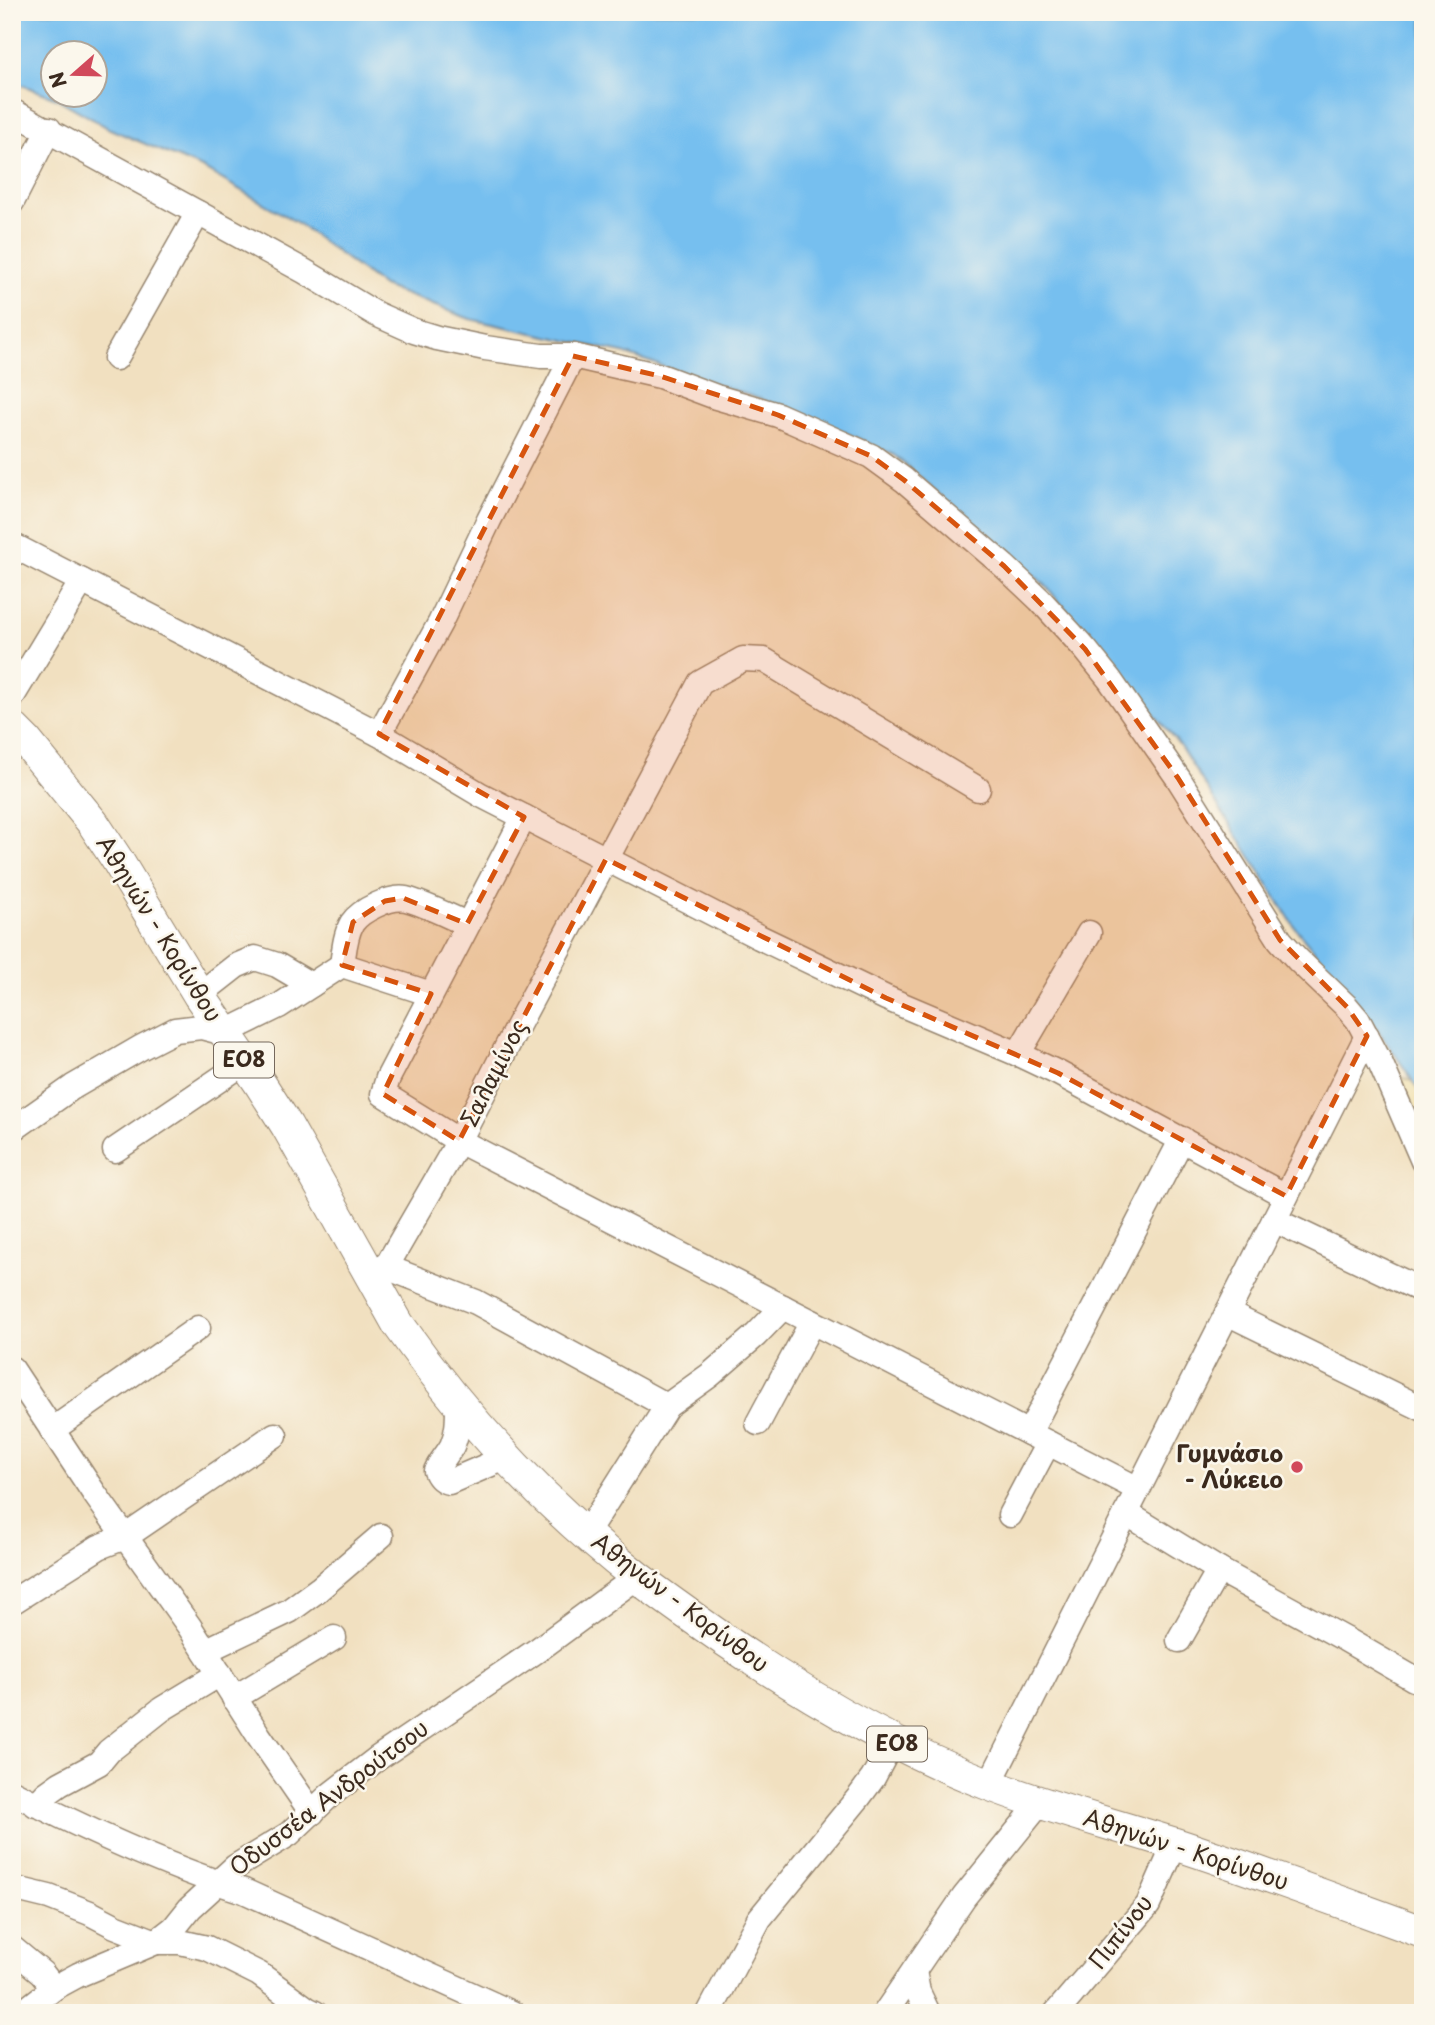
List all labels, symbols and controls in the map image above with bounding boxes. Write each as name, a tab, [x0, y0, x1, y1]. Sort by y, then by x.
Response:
north arrow	[38, 38, 108, 108]
text: N	[41, 68, 73, 92]
street label: Αθηνών - Κορίνθου	[89, 828, 232, 1028]
street label: Σαλαμίνος	[451, 1013, 535, 1132]
road number: ΕΟ8	[214, 1042, 274, 1078]
place label: Γυμνάσιο - Λύκειο	[1176, 1435, 1283, 1496]
marker: Γυμνάσιο - Λύκειο	[1289, 1459, 1305, 1475]
street label: Αθηνών - Κορίνθου	[585, 1523, 777, 1680]
street label: Οδυσσέα Ανδρούτσου	[221, 1710, 435, 1884]
road number: ΕΟ8	[867, 1726, 927, 1762]
street label: Αθηνών - Κορίνθου	[1079, 1799, 1294, 1898]
street label: Πιπίνου	[1079, 1886, 1160, 1976]

